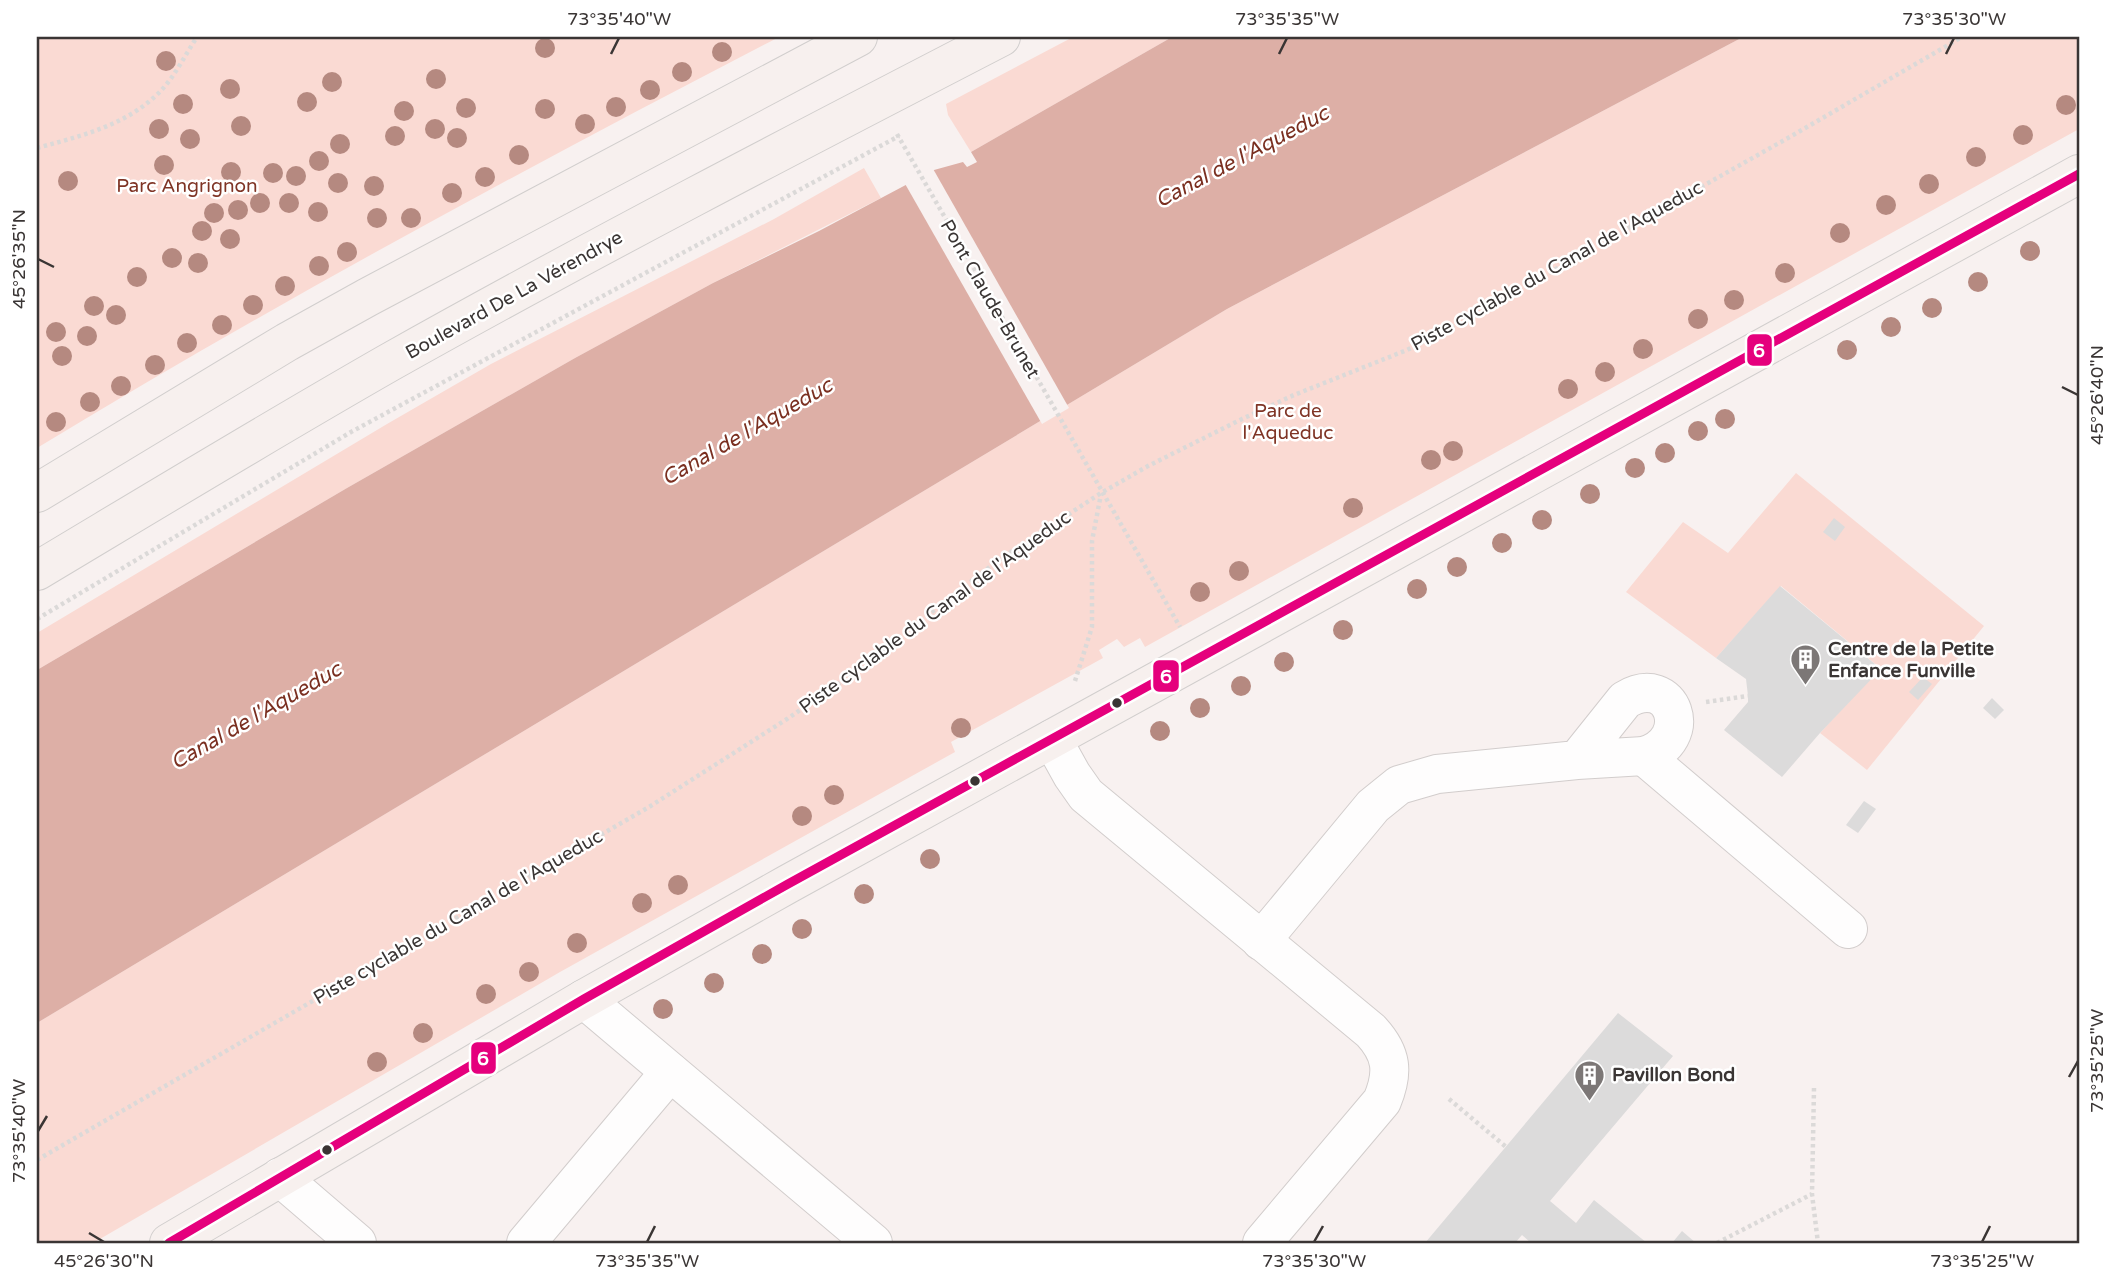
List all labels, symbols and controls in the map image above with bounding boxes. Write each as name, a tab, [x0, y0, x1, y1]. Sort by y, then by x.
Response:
text: 73°35'40"W	[567, 8, 671, 30]
text: 73°35'35"W	[1235, 8, 1339, 30]
text: 73°35'30"W	[1902, 8, 2006, 30]
water label: Canal de l'Aqueduc	[1151, 100, 1335, 213]
park label: Parc Angrignon	[116, 175, 258, 197]
street label: Piste cyclable du Canal de l'Aqueduc	[1407, 176, 1707, 356]
text: 45°26'35"N	[8, 209, 30, 309]
street label: Pont Claude-Brunet	[936, 216, 1044, 382]
street label: Boulevard De La Vérendrye	[402, 226, 626, 364]
line badge: 6	[1746, 333, 1773, 367]
text: 6	[1753, 340, 1765, 362]
text: 45°26'40"N	[2086, 345, 2108, 445]
water label: Canal de l'Aqueduc	[657, 372, 838, 491]
park label: Parc de l'Aqueduc	[1243, 400, 1333, 444]
street label: Piste cyclable du Canal de l'Aqueduc	[795, 506, 1075, 718]
place label: Centre de la Petite Enfance Funville	[1828, 638, 1994, 682]
building icon: Centre de la Petite Enfance Funville	[1788, 643, 1822, 687]
water label: Canal de l'Aqueduc	[166, 656, 347, 775]
line badge: 6	[1152, 659, 1180, 693]
text: 6	[1160, 666, 1172, 688]
unlabelled marker	[1110, 696, 1124, 710]
unlabelled marker	[968, 774, 982, 788]
street label: Piste cyclable du Canal de l'Aqueduc	[309, 825, 607, 1009]
text: 73°35'25"W	[2086, 1009, 2108, 1113]
line badge: 6	[470, 1041, 497, 1075]
text: 6	[477, 1048, 489, 1070]
building icon: Pavillon Bond	[1572, 1058, 1606, 1102]
place label: Pavillon Bond	[1612, 1064, 1735, 1086]
text: 73°35'40"W	[8, 1079, 30, 1183]
unlabelled marker	[320, 1143, 334, 1157]
text: 45°26'30"N	[54, 1250, 154, 1272]
text: 73°35'35"W	[595, 1250, 699, 1272]
text: 73°35'30"W	[1262, 1250, 1366, 1272]
text: 73°35'25"W	[1930, 1250, 2034, 1272]

